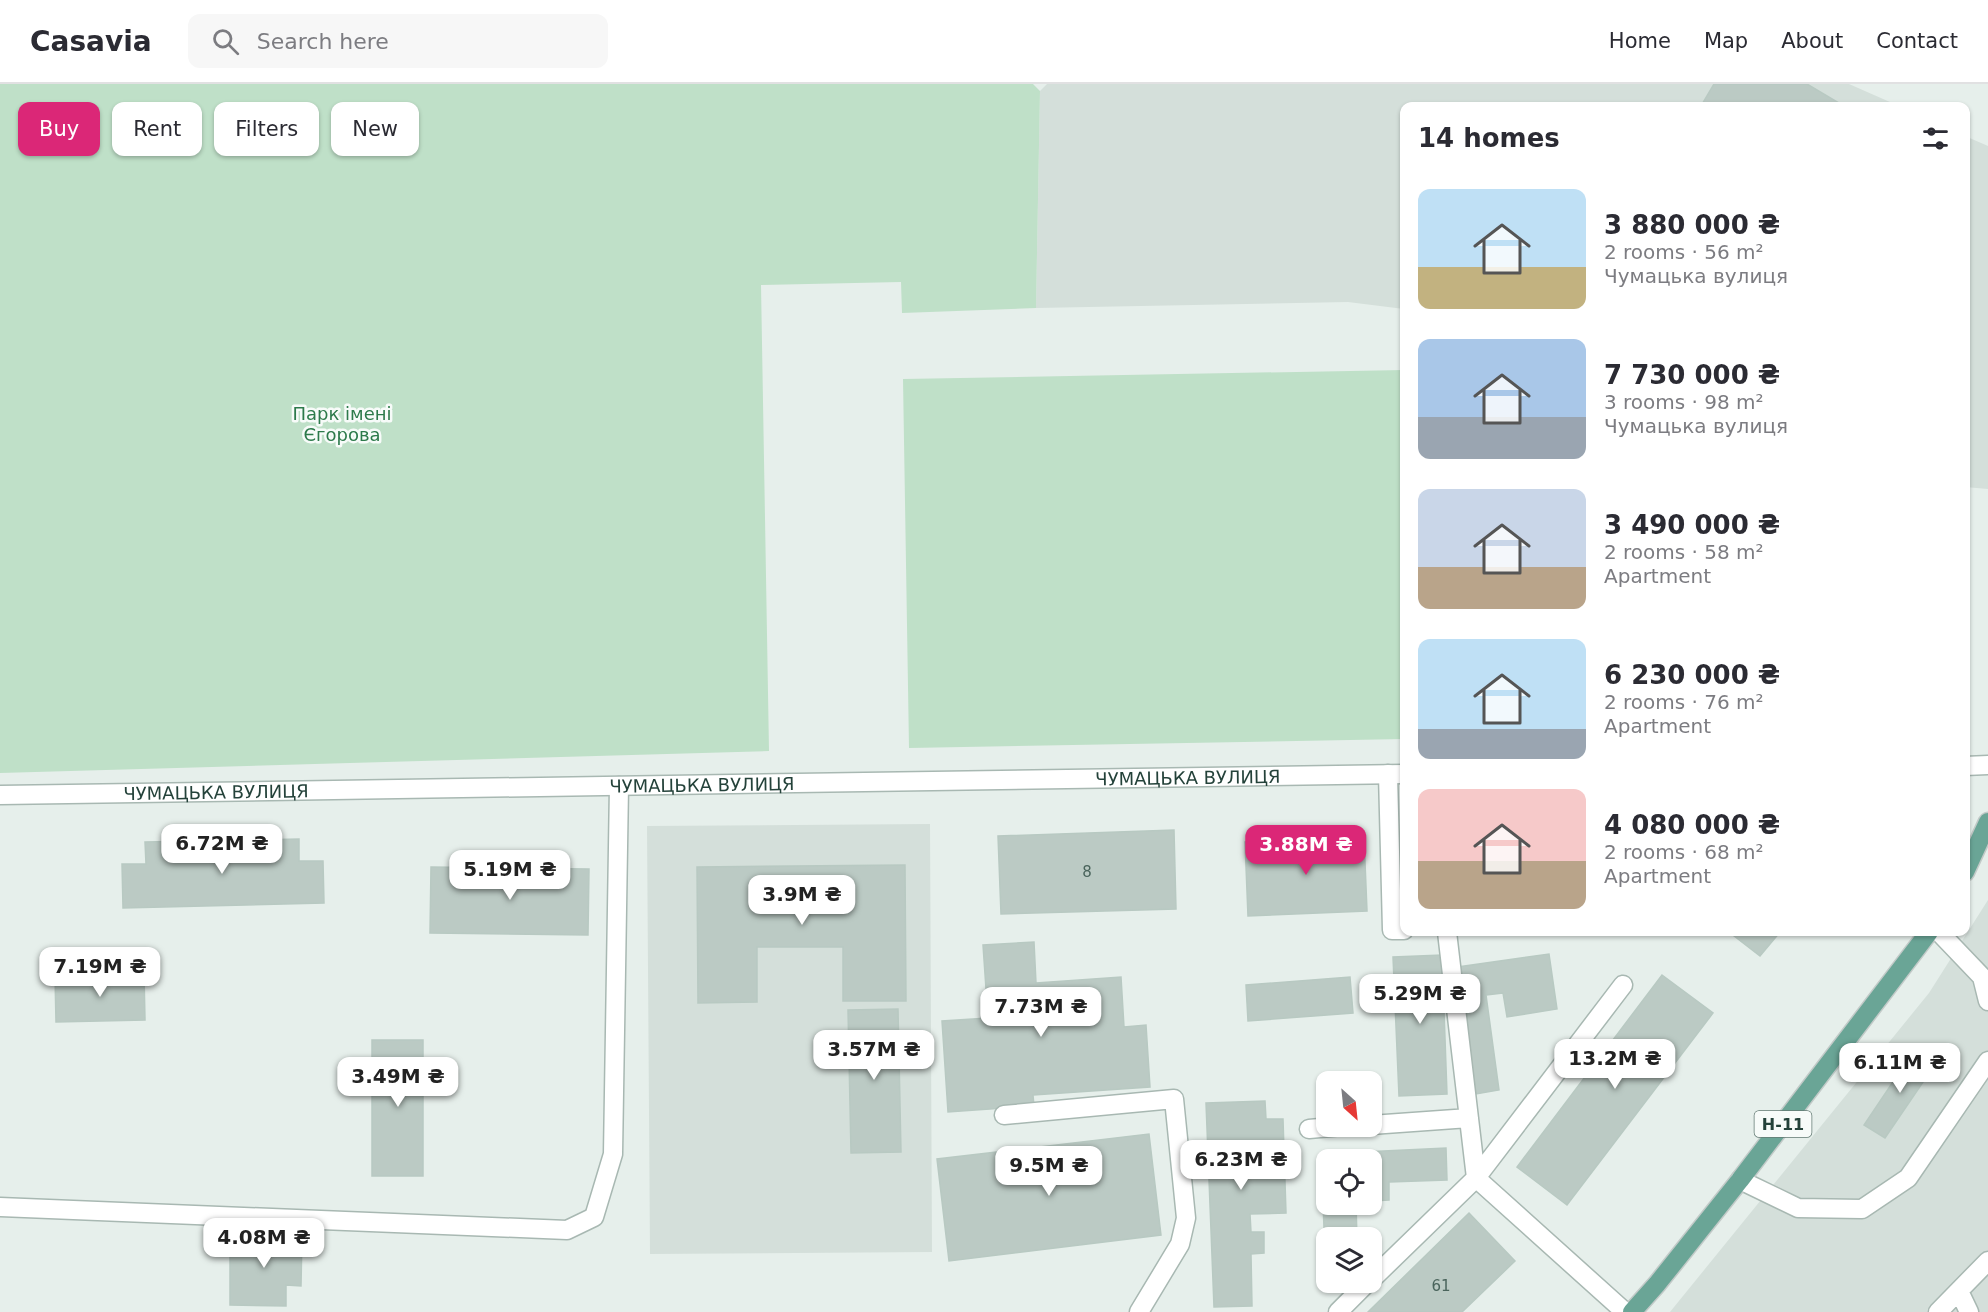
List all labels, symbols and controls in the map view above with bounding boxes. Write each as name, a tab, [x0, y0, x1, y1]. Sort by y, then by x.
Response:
search box	[188, 14, 608, 68]
text: Casavia	[30, 25, 152, 58]
icon: search	[209, 25, 242, 58]
text: Search here	[257, 29, 389, 54]
text: Home	[1609, 29, 1671, 53]
text: Map	[1704, 29, 1748, 53]
text: About	[1781, 29, 1843, 53]
text: Contact	[1876, 29, 1958, 53]
chip: Buy	[18, 102, 100, 156]
chip: Rent	[112, 102, 202, 156]
chip: Filters	[214, 102, 319, 156]
chip: New	[331, 102, 419, 156]
icon: filters	[1919, 122, 1952, 155]
text: 14 homes	[1418, 123, 1560, 153]
text: 3 880 000 ₴	[1604, 210, 1780, 240]
icon: home	[1466, 213, 1538, 285]
text: 2 rooms · 56 m²	[1604, 240, 1764, 264]
text: Чумацька вулиця	[1604, 264, 1788, 288]
text: 7 730 000 ₴	[1604, 360, 1780, 390]
icon: home	[1466, 363, 1538, 435]
text: 3 rooms · 98 m²	[1604, 390, 1764, 414]
park label: Парк імені Єгорова	[292, 403, 392, 445]
text: Чумацька вулиця	[1604, 414, 1788, 438]
text: 3 490 000 ₴	[1604, 510, 1780, 540]
icon: home	[1466, 513, 1538, 585]
text: 2 rooms · 58 m²	[1604, 540, 1764, 564]
text: Apartment	[1604, 564, 1711, 588]
text: 6 230 000 ₴	[1604, 660, 1780, 690]
icon: home	[1466, 663, 1538, 735]
text: 2 rooms · 76 m²	[1604, 690, 1764, 714]
text: Apartment	[1604, 714, 1711, 738]
street label: ЧУМАЦЬКА ВУЛИЦЯ	[1095, 765, 1281, 789]
street label: ЧУМАЦЬКА ВУЛИЦЯ	[609, 773, 795, 796]
street label: ЧУМАЦЬКА ВУЛИЦЯ	[123, 780, 309, 804]
text: 4 080 000 ₴	[1604, 810, 1780, 840]
icon: home	[1466, 813, 1538, 885]
pin: 6.72M ₴	[167, 824, 277, 875]
pin: 3.88M ₴	[1251, 825, 1361, 876]
text: 6.72M ₴	[175, 831, 269, 855]
text: 3.88M ₴	[1259, 832, 1353, 856]
text: 2 rooms · 68 m²	[1604, 840, 1764, 864]
pin: 5.19M ₴	[455, 850, 565, 901]
text: 5.19M ₴	[463, 857, 557, 881]
house number: 8	[1082, 863, 1092, 881]
text: Apartment	[1604, 864, 1711, 888]
pin: 3.9M ₴	[753, 875, 851, 926]
text: 3.9M ₴	[762, 882, 842, 906]
pin: 7.19M ₴	[45, 947, 155, 998]
text: 7.19M ₴	[53, 954, 147, 978]
pin: 5.29M ₴	[1365, 974, 1475, 1025]
text: 5.29M ₴	[1373, 981, 1467, 1005]
pin: 7.73M ₴	[986, 987, 1096, 1038]
text: 7.73M ₴	[994, 994, 1088, 1018]
pin: 3.57M ₴	[819, 1030, 929, 1081]
text: 3.57M ₴	[827, 1037, 921, 1061]
pin: 13.2M ₴	[1560, 1039, 1670, 1090]
pin: 6.11M ₴	[1845, 1043, 1955, 1094]
text: 13.2M ₴	[1568, 1046, 1662, 1070]
text: 6.11M ₴	[1853, 1050, 1947, 1074]
pin: 3.49M ₴	[343, 1057, 453, 1108]
text: 3.49M ₴	[351, 1064, 445, 1088]
north arrow	[1316, 1071, 1382, 1137]
map controls	[1316, 1071, 1382, 1293]
road number: Н-11	[1754, 1111, 1812, 1137]
pin: 6.23M ₴	[1186, 1140, 1296, 1191]
pin: 9.5M ₴	[1000, 1146, 1098, 1197]
text: 6.23M ₴	[1194, 1147, 1288, 1171]
button: locate	[1316, 1149, 1382, 1215]
text: 9.5M ₴	[1009, 1153, 1089, 1177]
pin: 4.08M ₴	[209, 1218, 319, 1269]
text: 4.08M ₴	[217, 1225, 311, 1249]
button: layers	[1316, 1227, 1382, 1293]
house number: 61	[1431, 1277, 1451, 1295]

